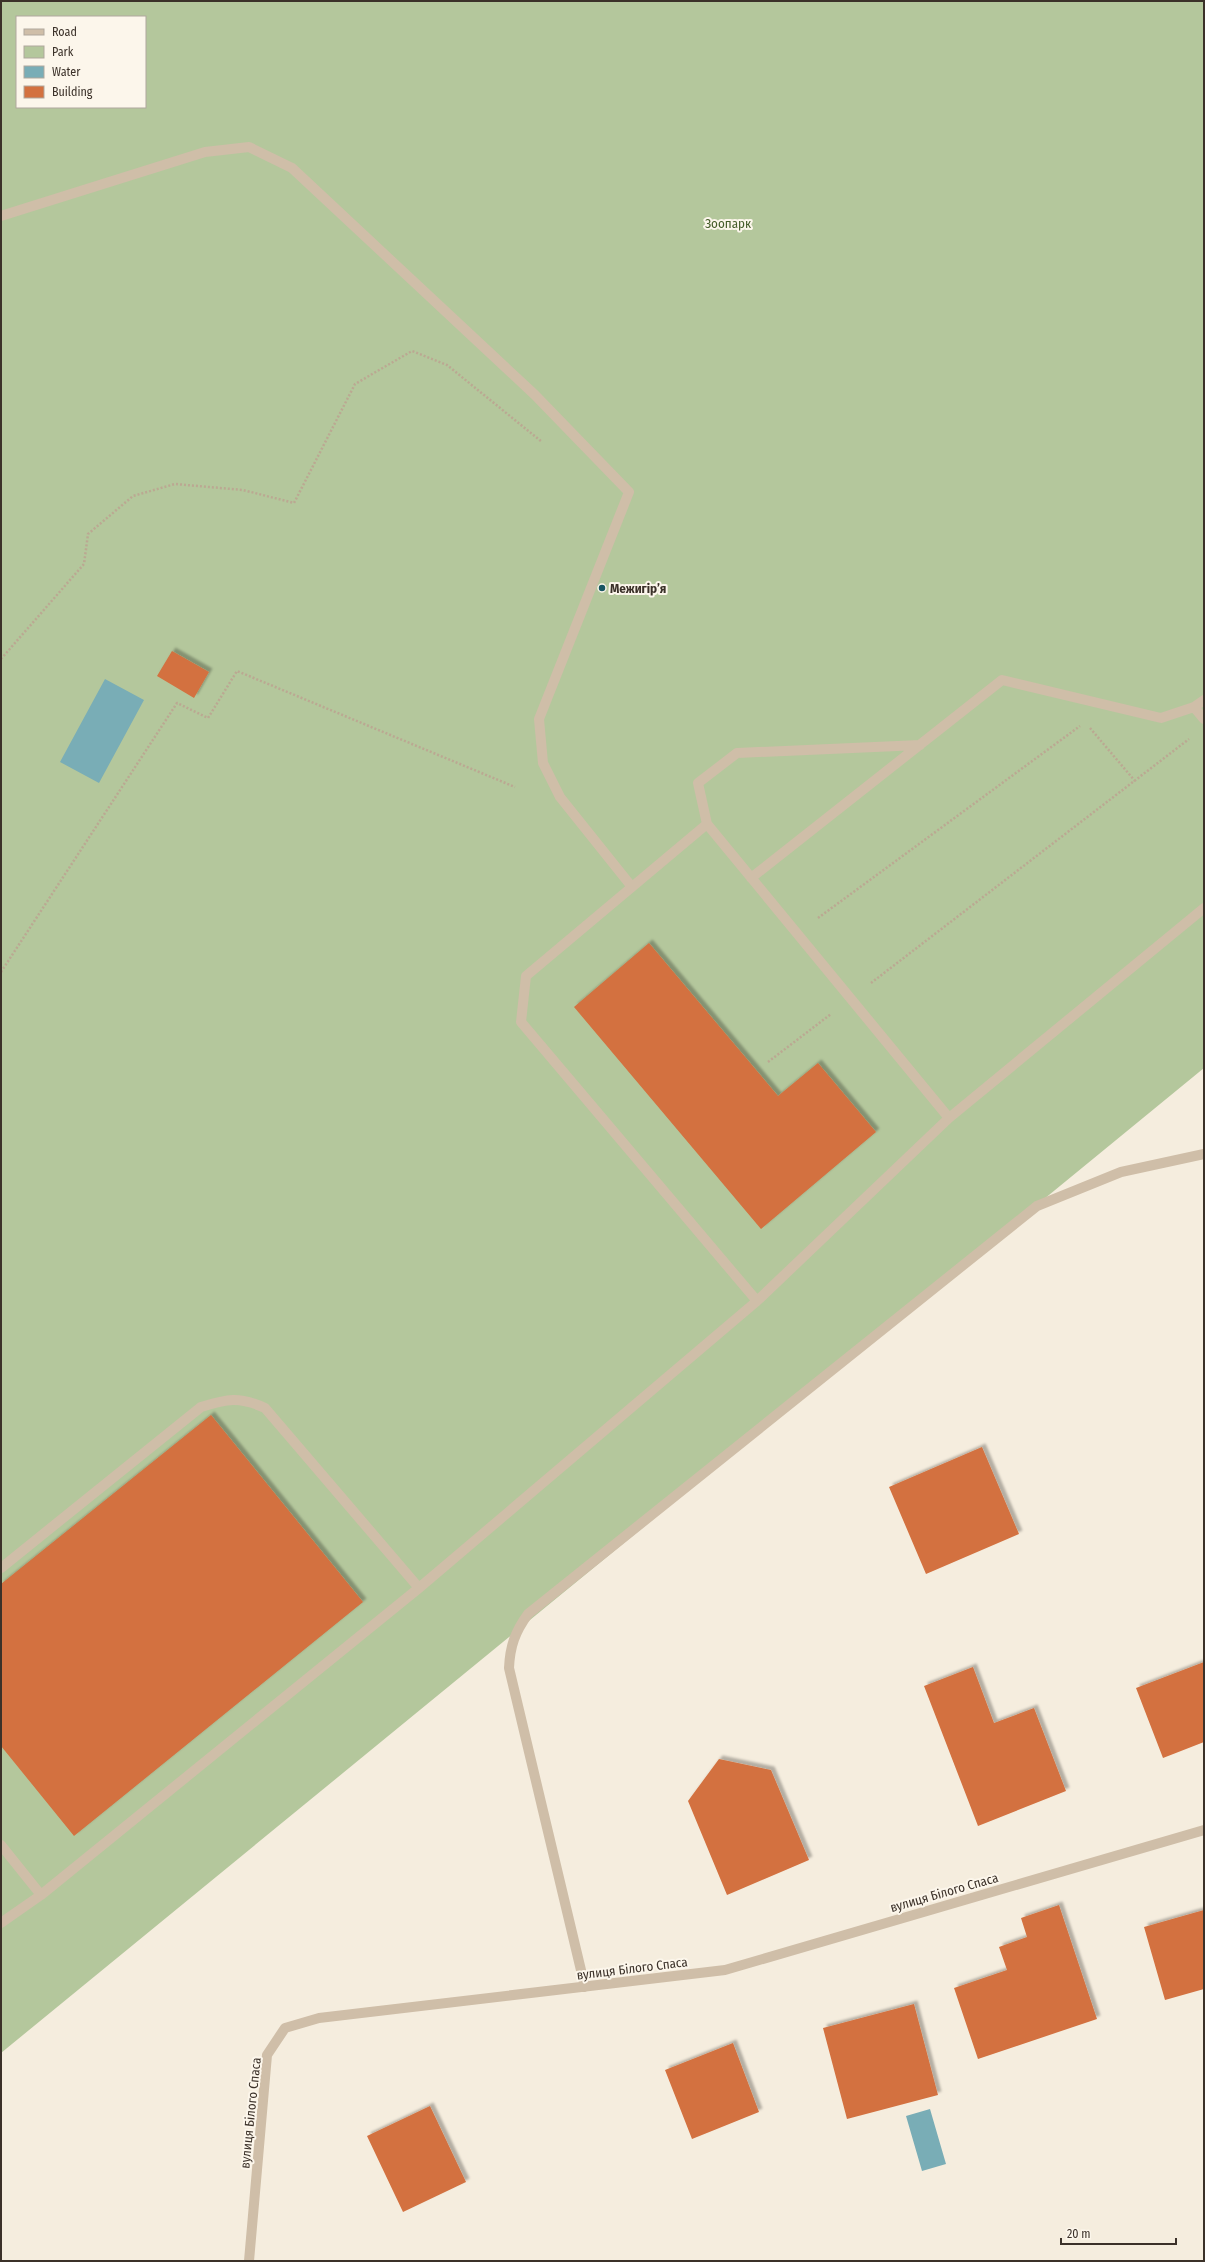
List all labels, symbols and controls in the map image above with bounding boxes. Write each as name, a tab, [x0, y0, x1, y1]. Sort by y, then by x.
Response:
legend	[16, 16, 146, 108]
text: Road	[52, 25, 77, 39]
text: Park	[52, 45, 74, 59]
text: Water	[52, 65, 81, 79]
text: Building	[52, 85, 93, 99]
park label: Зоопарк	[705, 216, 751, 231]
place label: Межигір’я	[610, 581, 666, 596]
marker: Межигір’я	[597, 583, 607, 593]
street label: вулиця Білого Спаса	[888, 1870, 1000, 1915]
street label: вулиця Білого Спаса	[576, 1954, 688, 1983]
street label: вулиця Білого Спаса	[237, 2057, 264, 2169]
scale bar	[1061, 2220, 1176, 2246]
text: 20 m	[1067, 2227, 1091, 2241]

